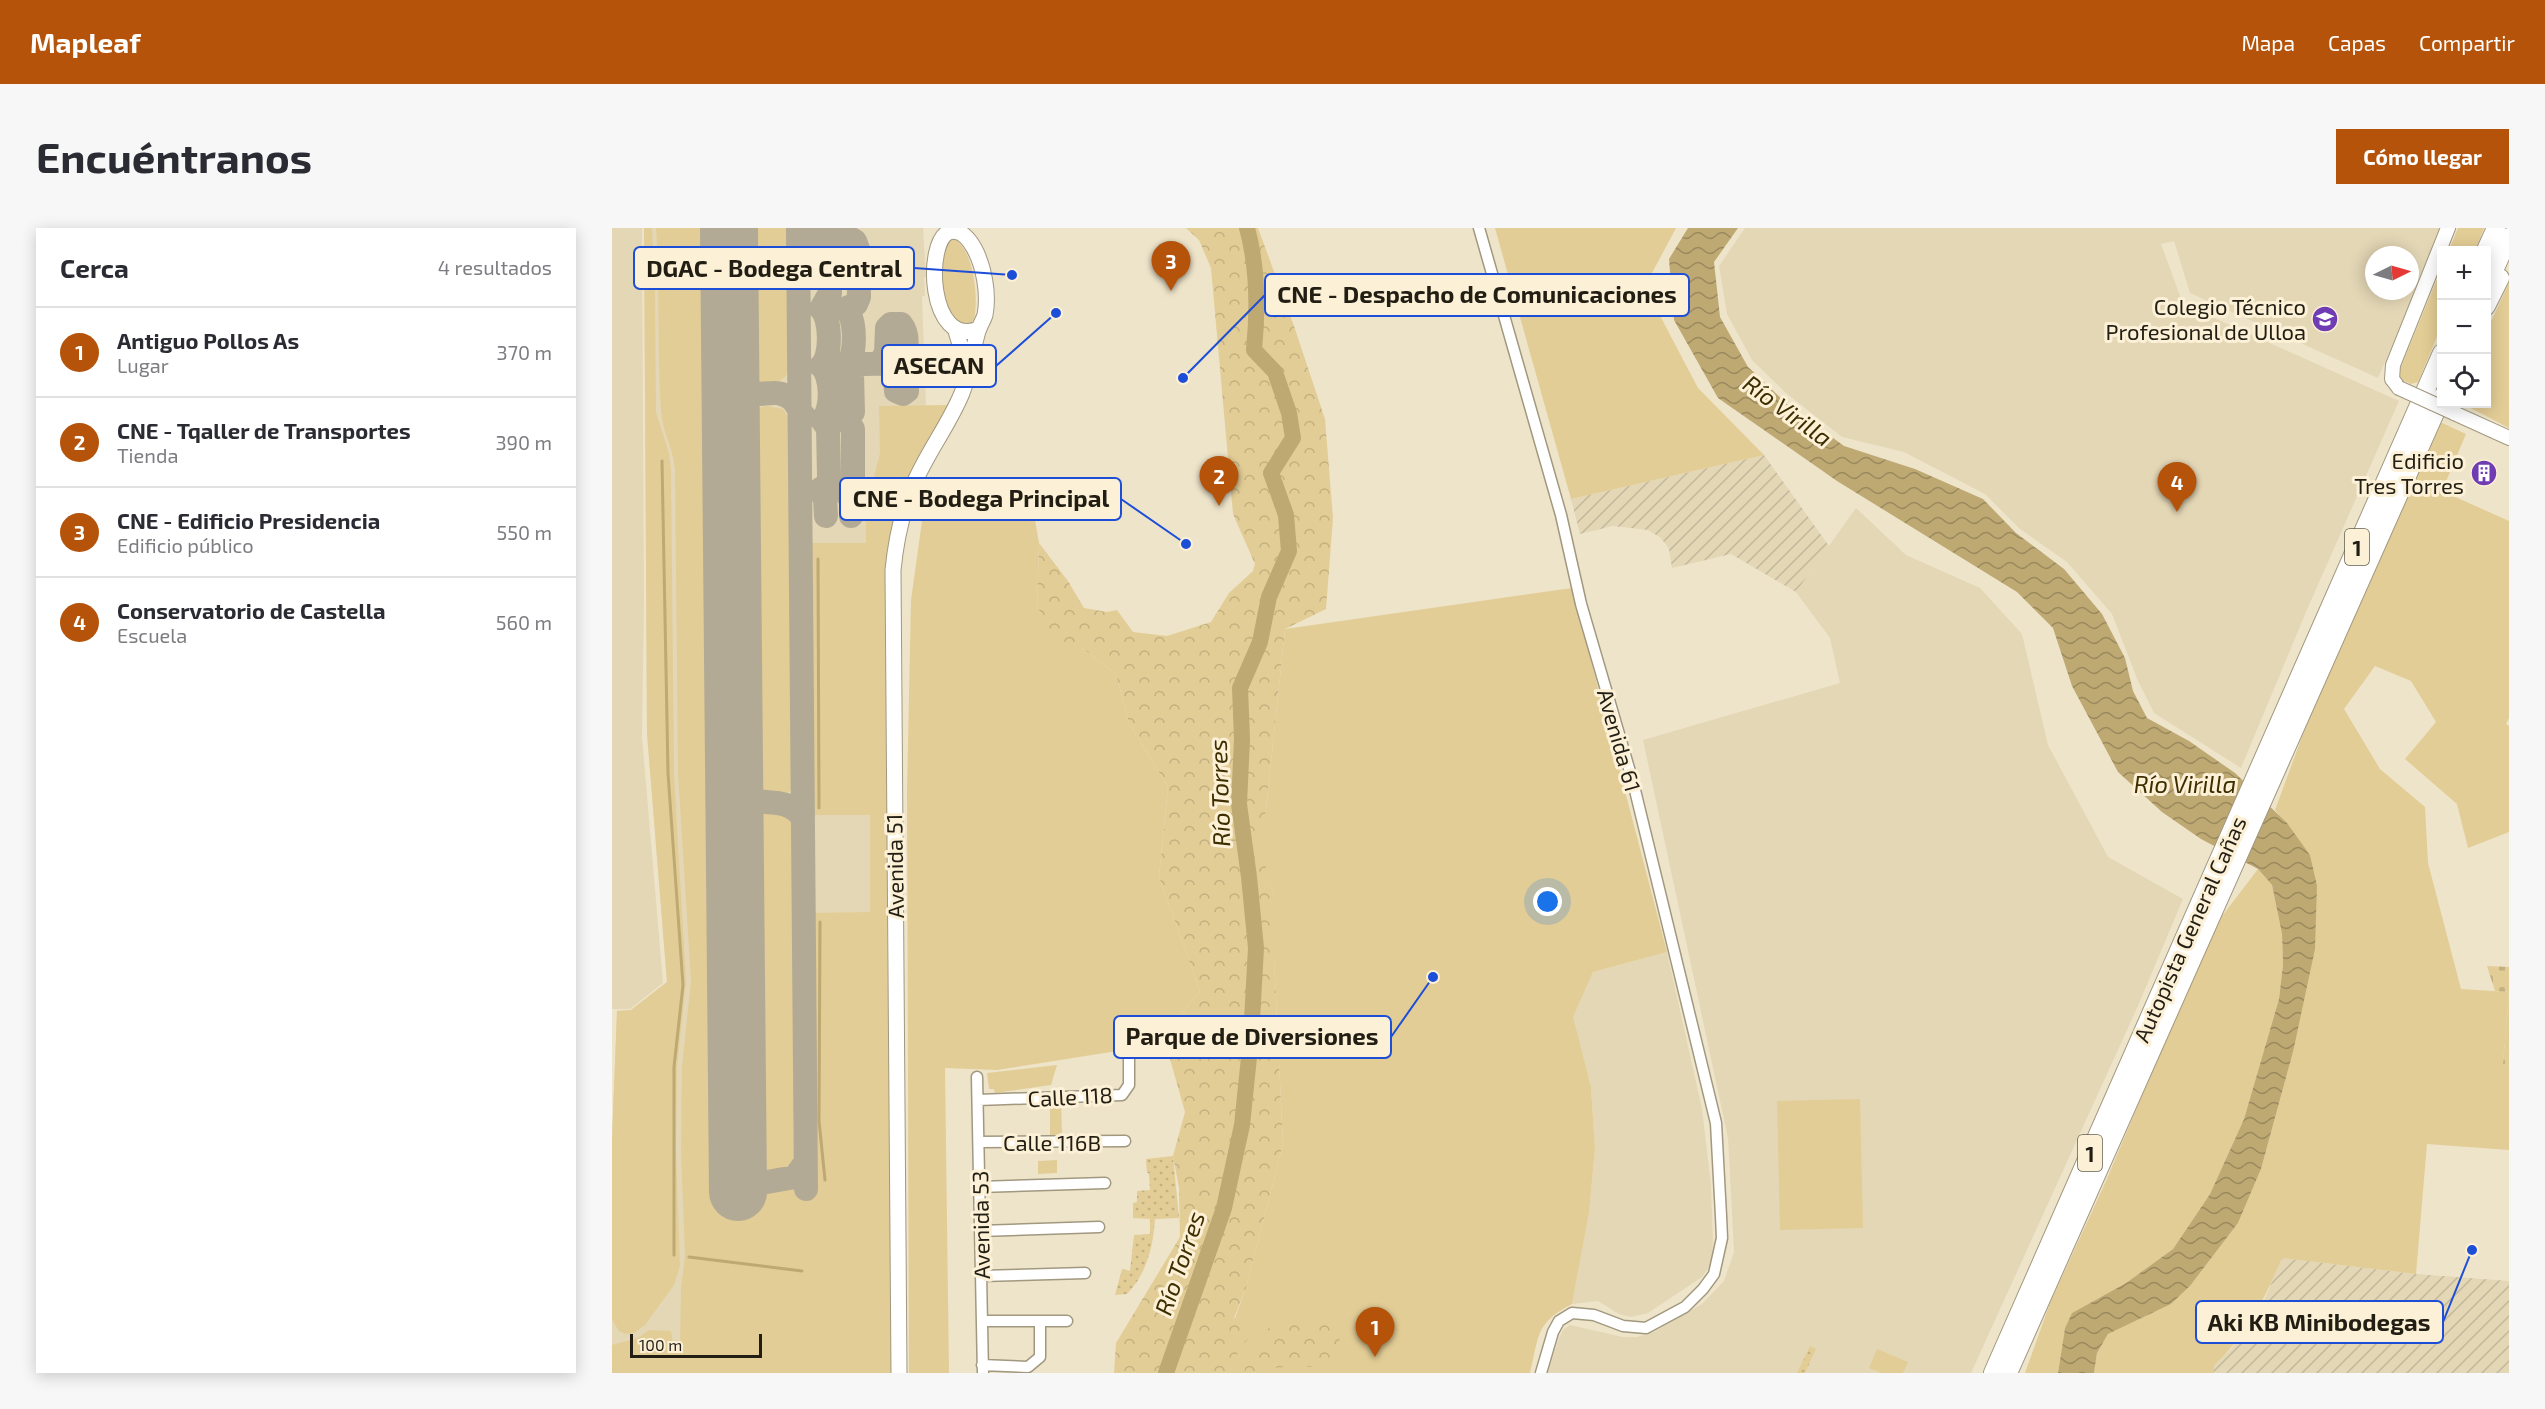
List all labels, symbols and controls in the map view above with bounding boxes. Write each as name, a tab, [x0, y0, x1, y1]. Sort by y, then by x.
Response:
text: Mapleaf	[30, 25, 141, 59]
text: Mapa	[2241, 30, 2295, 55]
text: Capas	[2328, 30, 2386, 55]
text: Compartir	[2419, 30, 2515, 55]
button: Cómo llegar	[2336, 129, 2509, 184]
text: Encuéntranos	[36, 131, 312, 181]
pin: 3	[1152, 242, 1190, 291]
north arrow	[2365, 246, 2419, 300]
map controls	[2437, 246, 2491, 408]
button: +	[2437, 246, 2491, 300]
callout: DGAC - Bodega Central	[634, 247, 914, 289]
text: Cerca	[60, 252, 129, 283]
text: DGAC - Bodega Central	[646, 253, 902, 282]
text: 4 resultados	[438, 255, 552, 279]
callout: CNE - Despacho de Comunicaciones	[1265, 274, 1689, 316]
text: CNE - Despacho de Comunicaciones	[1277, 279, 1677, 308]
place label: Colegio Técnico Profesional de Ulloa	[2106, 293, 2306, 344]
button: −	[2437, 300, 2491, 354]
school or university icon: Colegio Técnico Profesional de Ulloa	[2310, 304, 2340, 334]
text: Antiguo Pollos As	[117, 327, 299, 353]
text: 1	[75, 340, 84, 364]
text: 370 m	[497, 340, 552, 364]
callout: ASECAN	[882, 345, 996, 387]
text: ASECAN	[894, 350, 984, 379]
text: Lugar	[117, 353, 169, 377]
button: locate	[2437, 354, 2491, 408]
water label: Río Virilla	[1738, 368, 1838, 452]
text: CNE - Tqaller de Transportes	[117, 417, 411, 443]
text: 2	[74, 430, 85, 454]
text: 390 m	[495, 430, 552, 454]
text: Tienda	[117, 443, 178, 467]
place label: Edificio Tres Torres	[2354, 447, 2464, 498]
pin: 2	[1200, 456, 1238, 506]
building icon: Edificio Tres Torres	[2469, 458, 2499, 488]
pin: 4	[2158, 462, 2196, 512]
callout: CNE - Bodega Principal	[840, 478, 1121, 520]
text: CNE - Bodega Principal	[853, 483, 1109, 512]
text: CNE - Edificio Presidencia	[117, 507, 380, 533]
text: 3	[74, 520, 85, 544]
text: 550 m	[497, 520, 552, 544]
road number: 1	[2345, 529, 2369, 565]
text: Edificio público	[117, 533, 254, 557]
text: Conservatorio de Castella	[117, 597, 386, 623]
text: 4	[73, 610, 86, 634]
text: 560 m	[496, 610, 552, 634]
text: Escuela	[117, 623, 187, 647]
street label: Avenida 61	[1593, 686, 1647, 794]
water label: Río Torres	[1203, 739, 1235, 847]
water label: Río Virilla	[2134, 769, 2236, 798]
street label: Autopista General Cañas	[2127, 812, 2251, 1046]
street label: Avenida 51	[880, 813, 908, 919]
your location	[1533, 887, 1562, 916]
callout: Parque de Diversiones	[1114, 1016, 1391, 1058]
text: Parque de Diversiones	[1125, 1021, 1379, 1050]
street label: Calle 118	[1027, 1081, 1113, 1111]
street label: Calle 116B	[1003, 1129, 1101, 1155]
road number: 1	[2078, 1135, 2102, 1171]
street label: Avenida 53	[966, 1171, 994, 1279]
water label: Río Torres	[1148, 1207, 1210, 1319]
callout: Aki KB Minibodegas	[2196, 1301, 2443, 1343]
text: Aki KB Minibodegas	[2208, 1307, 2430, 1336]
pin: 1	[1356, 1308, 1395, 1357]
scale bar	[630, 1331, 762, 1358]
text: 100 m	[639, 1335, 682, 1354]

